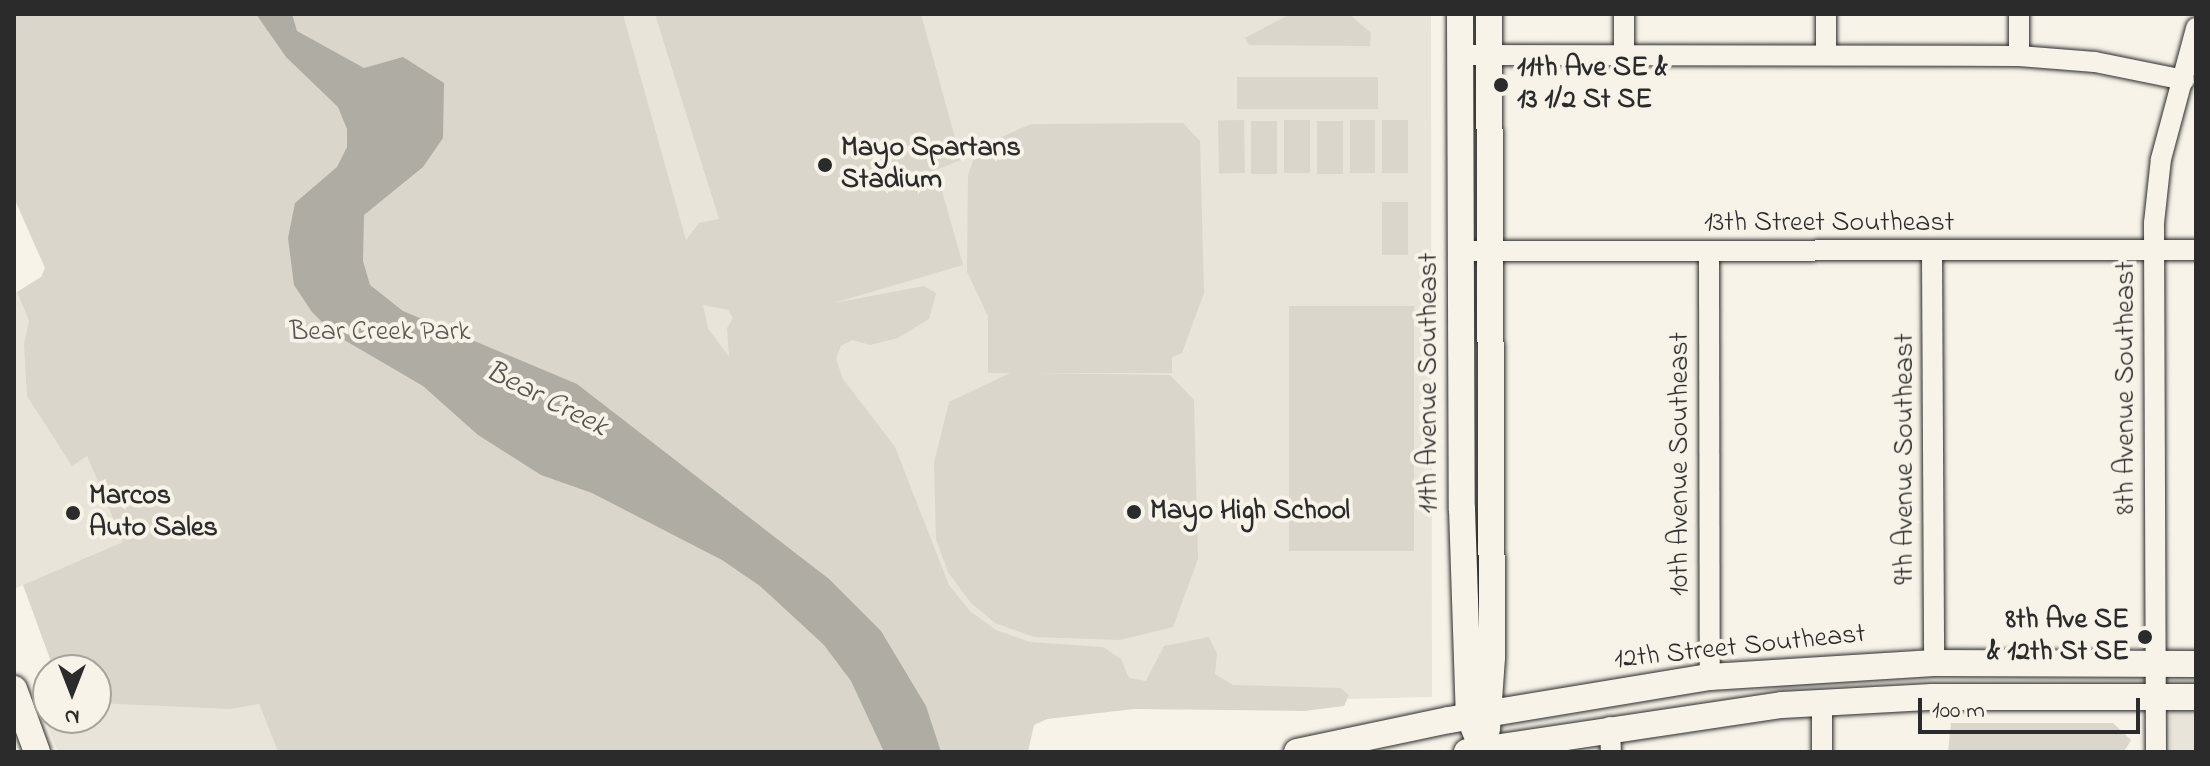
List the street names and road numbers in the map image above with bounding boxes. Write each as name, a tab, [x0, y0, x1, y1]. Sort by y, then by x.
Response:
street label: 13th Street Southeast	[1704, 207, 1954, 241]
street label: 11th Avenue Southeast	[1413, 253, 1447, 513]
street label: 8th Avenue Southeast	[2110, 261, 2144, 515]
street label: 10th Avenue Southeast	[1664, 332, 1698, 596]
street label: 9th Avenue Southeast	[1889, 333, 1923, 585]
street label: 12th Street Southeast	[1613, 618, 1867, 678]

